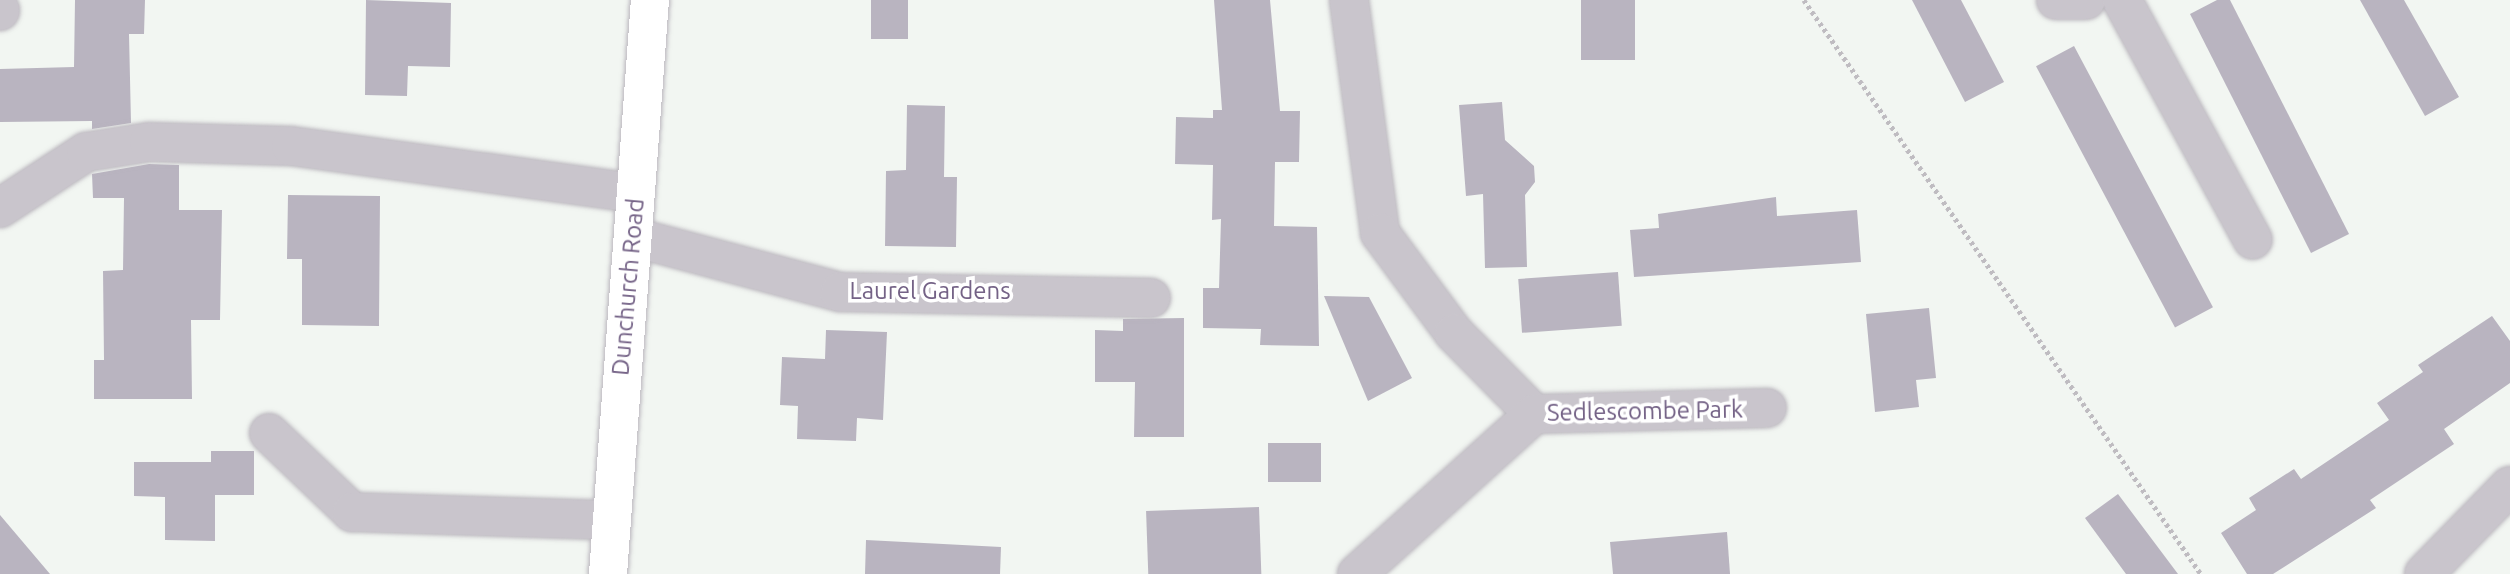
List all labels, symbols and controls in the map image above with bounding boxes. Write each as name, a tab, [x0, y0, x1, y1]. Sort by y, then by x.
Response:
street label: Dunchurch Road	[606, 197, 650, 377]
street label: Laurel Gardens	[849, 277, 1011, 305]
street label: Sedlescombe Park	[1547, 395, 1743, 427]

